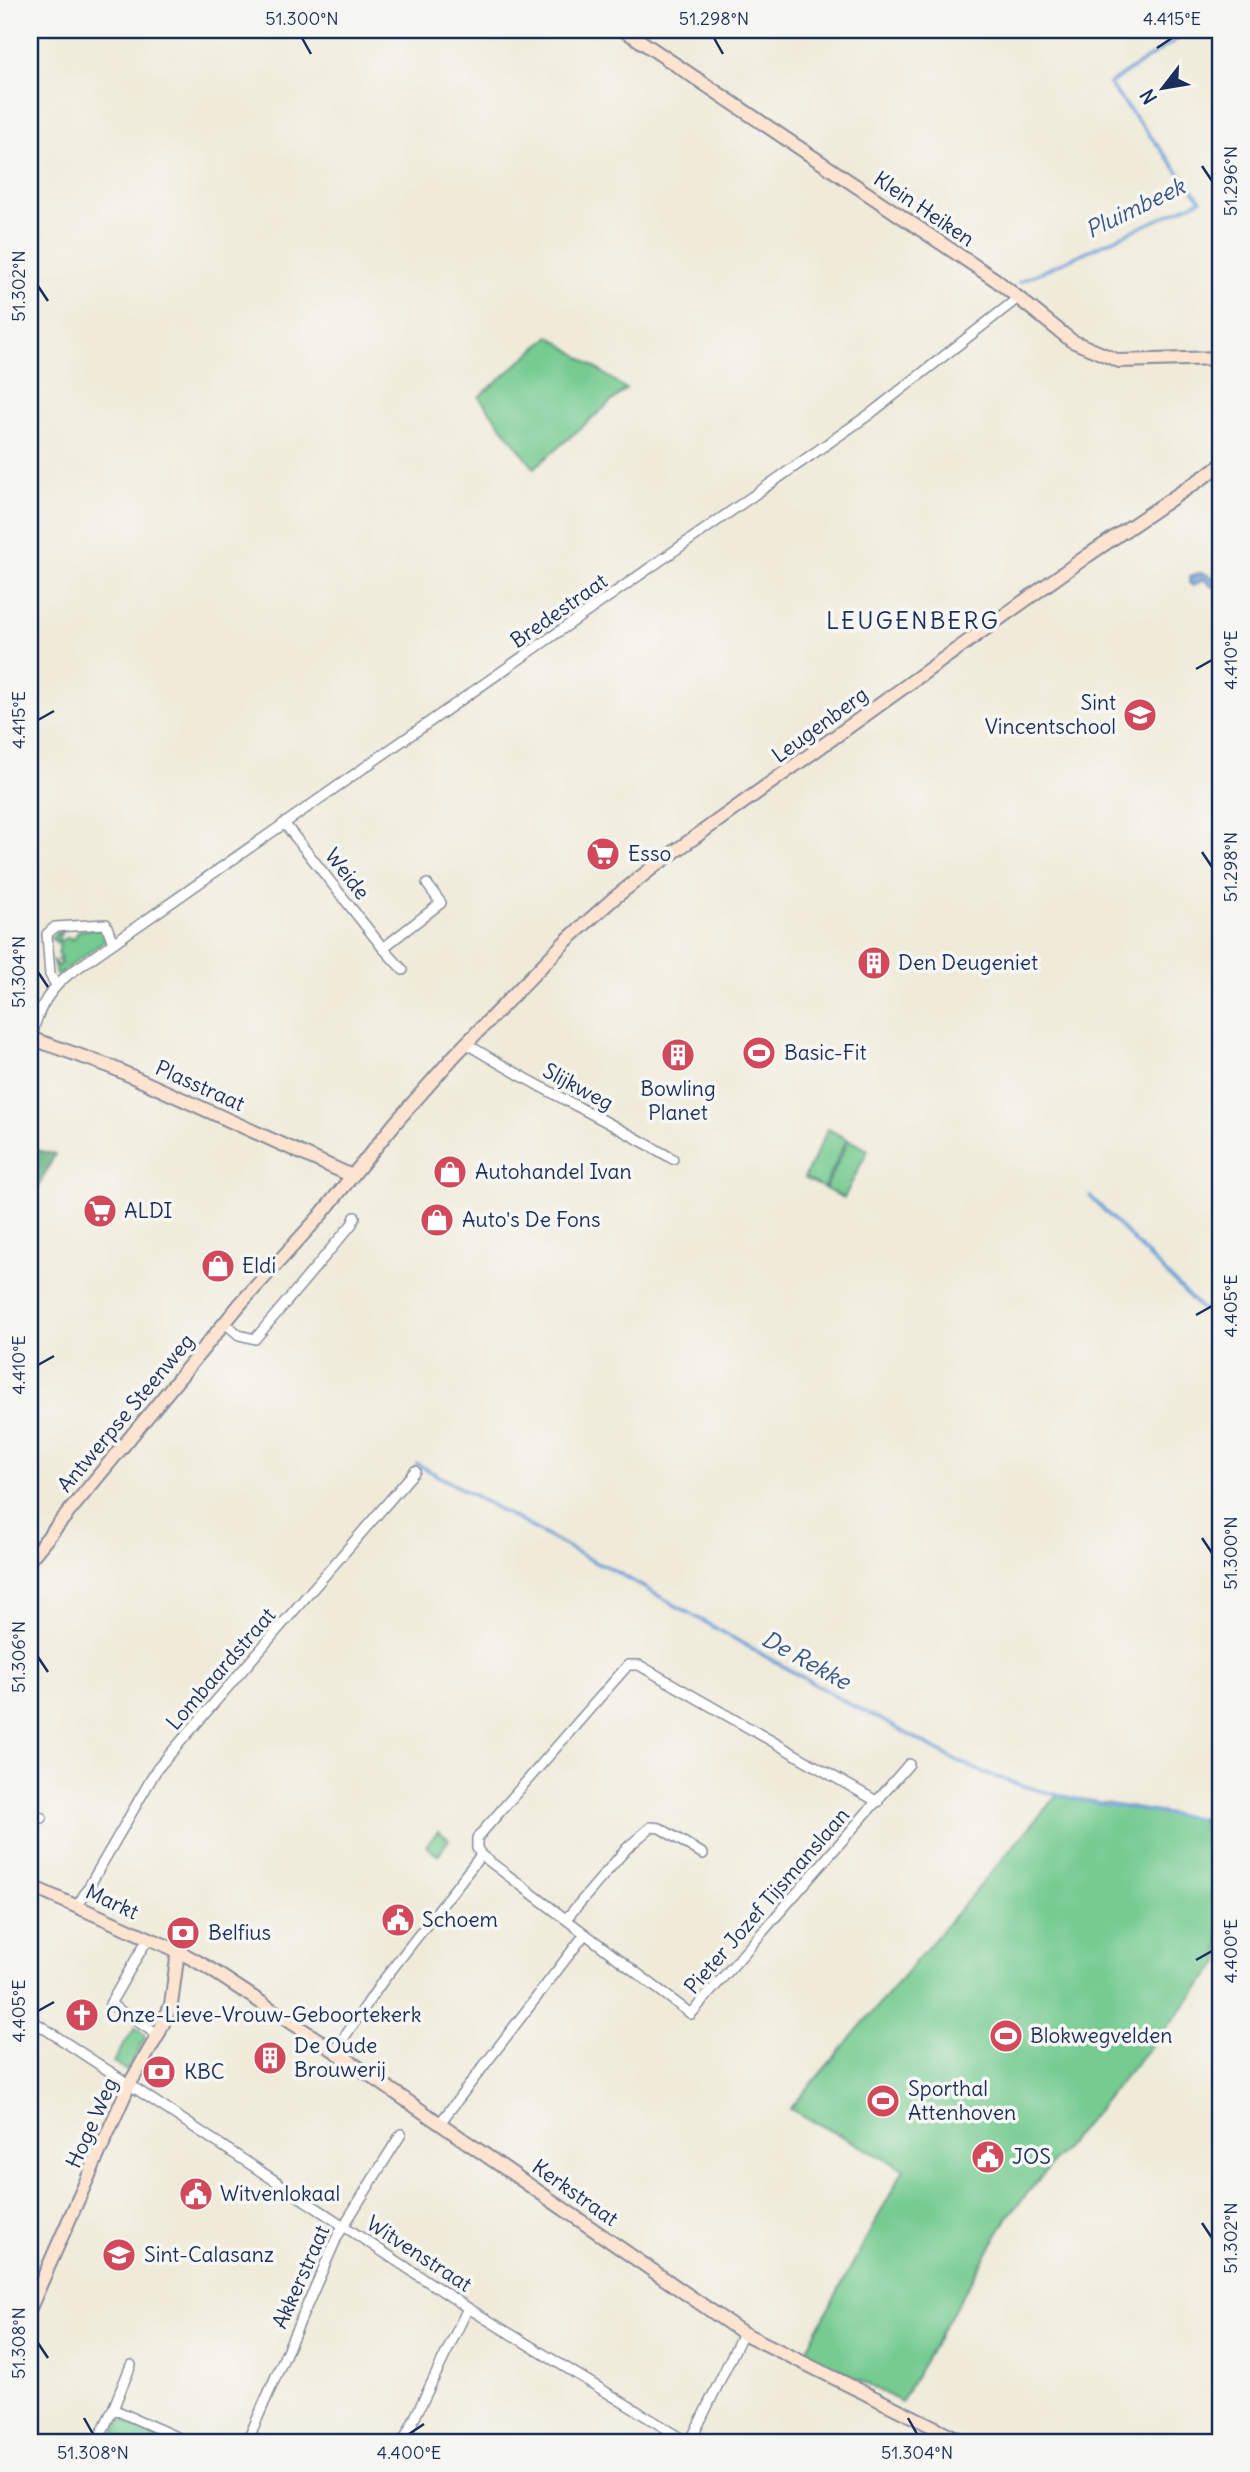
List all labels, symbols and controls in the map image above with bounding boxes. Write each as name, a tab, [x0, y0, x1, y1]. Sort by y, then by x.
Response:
text: 51.300°N	[265, 7, 339, 30]
text: 51.298°N	[679, 7, 749, 30]
text: 4.415°E	[1143, 7, 1201, 30]
north arrow	[1128, 52, 1198, 122]
text: N	[1135, 85, 1162, 109]
text: 51.296°N	[1219, 146, 1242, 216]
street label: Klein Heiken	[869, 165, 980, 252]
water label: Pluimbeek	[1080, 171, 1190, 244]
text: 51.302°N	[7, 250, 30, 322]
street label: Bredestraat	[505, 567, 613, 654]
district label: LEUGENBERG	[826, 605, 1000, 635]
text: 4.410°E	[1219, 630, 1242, 690]
street label: Leugenberg	[766, 681, 873, 769]
place label: Sint Vincentschool	[985, 689, 1116, 740]
text: 4.415°E	[7, 691, 30, 749]
school or university icon: Sint Vincentschool	[1121, 696, 1159, 734]
text: 51.298°N	[1219, 832, 1242, 902]
supermarket icon: Esso	[584, 835, 622, 873]
place label: Esso	[628, 840, 671, 867]
street label: Weide	[319, 843, 376, 905]
text: 51.304°N	[7, 936, 30, 1008]
building icon: Den Deugeniet	[855, 944, 893, 982]
place label: Den Deugeniet	[898, 949, 1038, 976]
sports icon: Basic-Fit	[740, 1034, 778, 1072]
building icon: Bowling Planet	[659, 1036, 697, 1074]
place label: Basic-Fit	[784, 1039, 867, 1066]
street label: Plasstraat	[151, 1054, 249, 1117]
street label: Slijkweg	[538, 1057, 618, 1116]
place label: Bowling Planet	[640, 1075, 716, 1126]
shop icon: Autohandel Ivan	[431, 1153, 469, 1191]
place label: Autohandel Ivan	[475, 1158, 632, 1185]
supermarket icon: ALDI	[81, 1192, 119, 1230]
place label: ALDI	[124, 1197, 173, 1224]
shop icon: Auto's De Fons	[418, 1201, 456, 1239]
place label: Auto's De Fons	[462, 1206, 601, 1233]
shop icon: Eldi	[199, 1247, 237, 1285]
place label: Eldi	[242, 1252, 276, 1279]
text: 4.405°E	[1219, 1275, 1242, 1337]
street label: Antwerpse Steenweg	[51, 1328, 200, 1498]
text: 4.410°E	[7, 1335, 30, 1395]
text: 51.300°N	[1219, 1516, 1242, 1590]
street label: Lombaardstraat	[160, 1602, 281, 1735]
text: 51.306°N	[7, 1621, 30, 1693]
water label: De Rekke	[757, 1624, 857, 1696]
street label: Pieter Jozef Tijsmanslaan	[678, 1802, 855, 1999]
street label: Markt	[81, 1878, 143, 1925]
public building icon: Schoem	[379, 1901, 417, 1939]
place label: Schoem	[422, 1906, 498, 1933]
bank icon: Belfius	[164, 1914, 202, 1952]
place label: Belfius	[208, 1919, 271, 1946]
text: 4.400°E	[1219, 1919, 1242, 1983]
text: 4.405°E	[7, 1980, 30, 2042]
church icon: Onze-Lieve-Vrouw-Geboortekerk	[63, 1996, 101, 2034]
place label: Onze-Lieve-Vrouw-Geboortekerk	[106, 2001, 421, 2028]
sports icon: Blokwegvelden	[987, 2017, 1025, 2055]
place label: Blokwegvelden	[1030, 2022, 1172, 2049]
place label: De Oude Brouwerij	[294, 2032, 386, 2083]
building icon: De Oude Brouwerij	[251, 2039, 289, 2077]
bank icon: KBC	[140, 2053, 178, 2091]
place label: KBC	[184, 2058, 225, 2085]
street label: Hoge Weg	[60, 2073, 123, 2172]
place label: Sporthal Attenhoven	[908, 2075, 1016, 2126]
sports icon: Sporthal Attenhoven	[864, 2082, 902, 2120]
public building icon: JOS	[969, 2138, 1007, 2176]
place label: JOS	[1012, 2143, 1051, 2170]
street label: Kerkstraat	[527, 2153, 624, 2232]
public building icon: Witvenlokaal	[177, 2175, 215, 2213]
place label: Witvenlokaal	[220, 2180, 340, 2207]
text: 51.302°N	[1219, 2202, 1242, 2274]
street label: Witvenstraat	[361, 2209, 477, 2298]
street label: Akkerstraat	[266, 2221, 335, 2333]
school or university icon: Sint-Calasanz	[100, 2236, 138, 2274]
place label: Sint-Calasanz	[144, 2241, 274, 2268]
text: 51.308°N	[7, 2307, 30, 2379]
text: 51.308°N	[57, 2441, 129, 2464]
text: 4.400°E	[377, 2441, 441, 2464]
text: 51.304°N	[881, 2441, 953, 2464]

